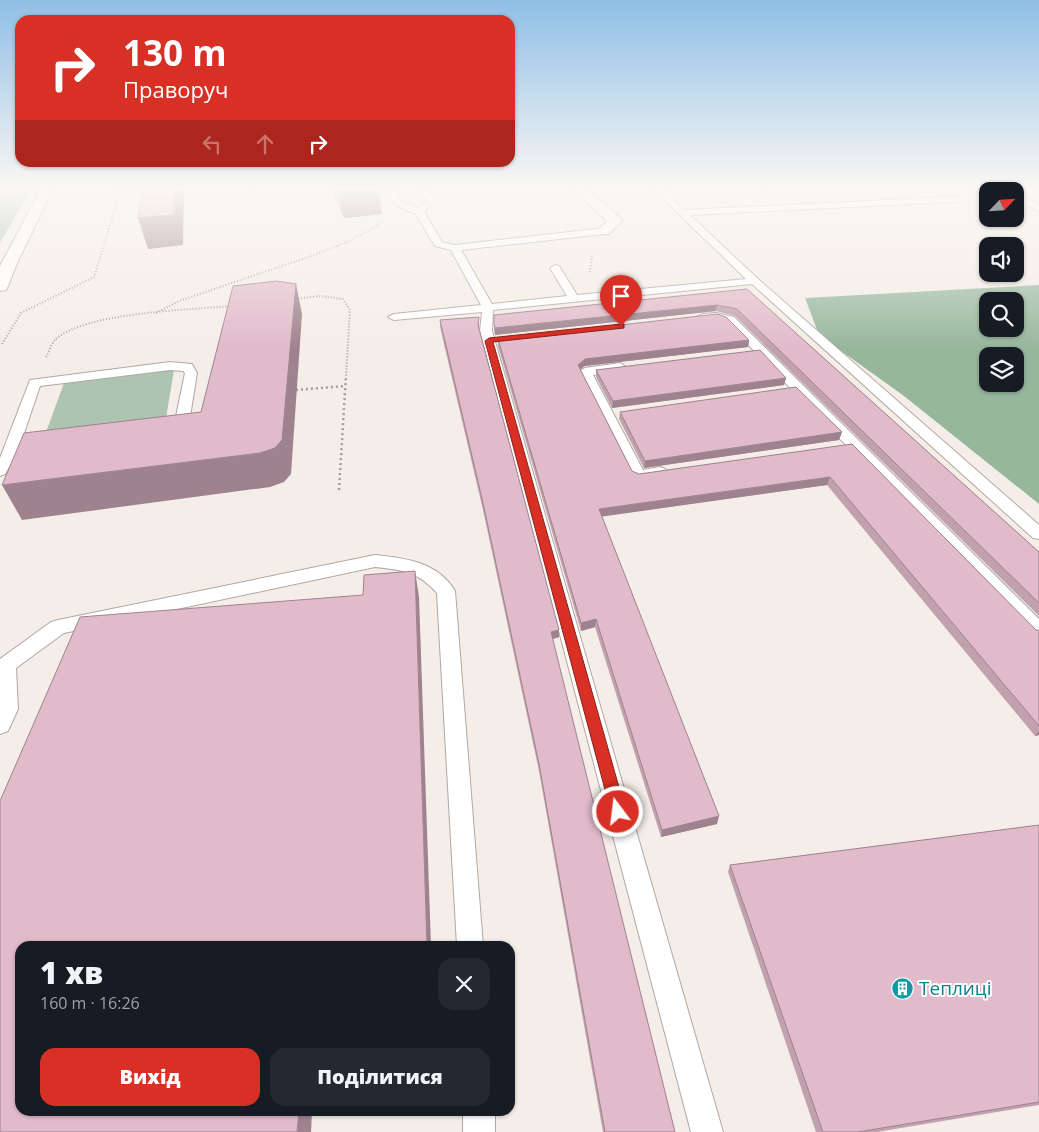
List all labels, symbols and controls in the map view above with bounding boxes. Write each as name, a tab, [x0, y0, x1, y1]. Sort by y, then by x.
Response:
text: 130 m	[123, 29, 227, 76]
icon: right	[40, 35, 105, 100]
text: Праворуч	[123, 74, 228, 104]
icon: left	[198, 130, 226, 158]
icon: ahead	[251, 130, 279, 158]
icon: right	[304, 130, 332, 158]
north arrow	[979, 182, 1024, 228]
map controls	[979, 182, 1024, 392]
button: sound	[979, 237, 1024, 282]
pin	[600, 275, 642, 326]
icon: arrive	[607, 282, 635, 310]
button: search	[979, 292, 1024, 337]
button: layers	[979, 347, 1024, 392]
position arrow	[591, 785, 643, 837]
text: 1 хв	[40, 952, 103, 993]
button: close	[438, 958, 490, 1010]
place label: Теплиці	[919, 975, 992, 1001]
building icon: Теплиці	[891, 976, 915, 1000]
text: 160 m · 16:26	[40, 992, 140, 1014]
button: Вихід	[40, 1048, 260, 1106]
button: Поділитися	[270, 1048, 490, 1106]

